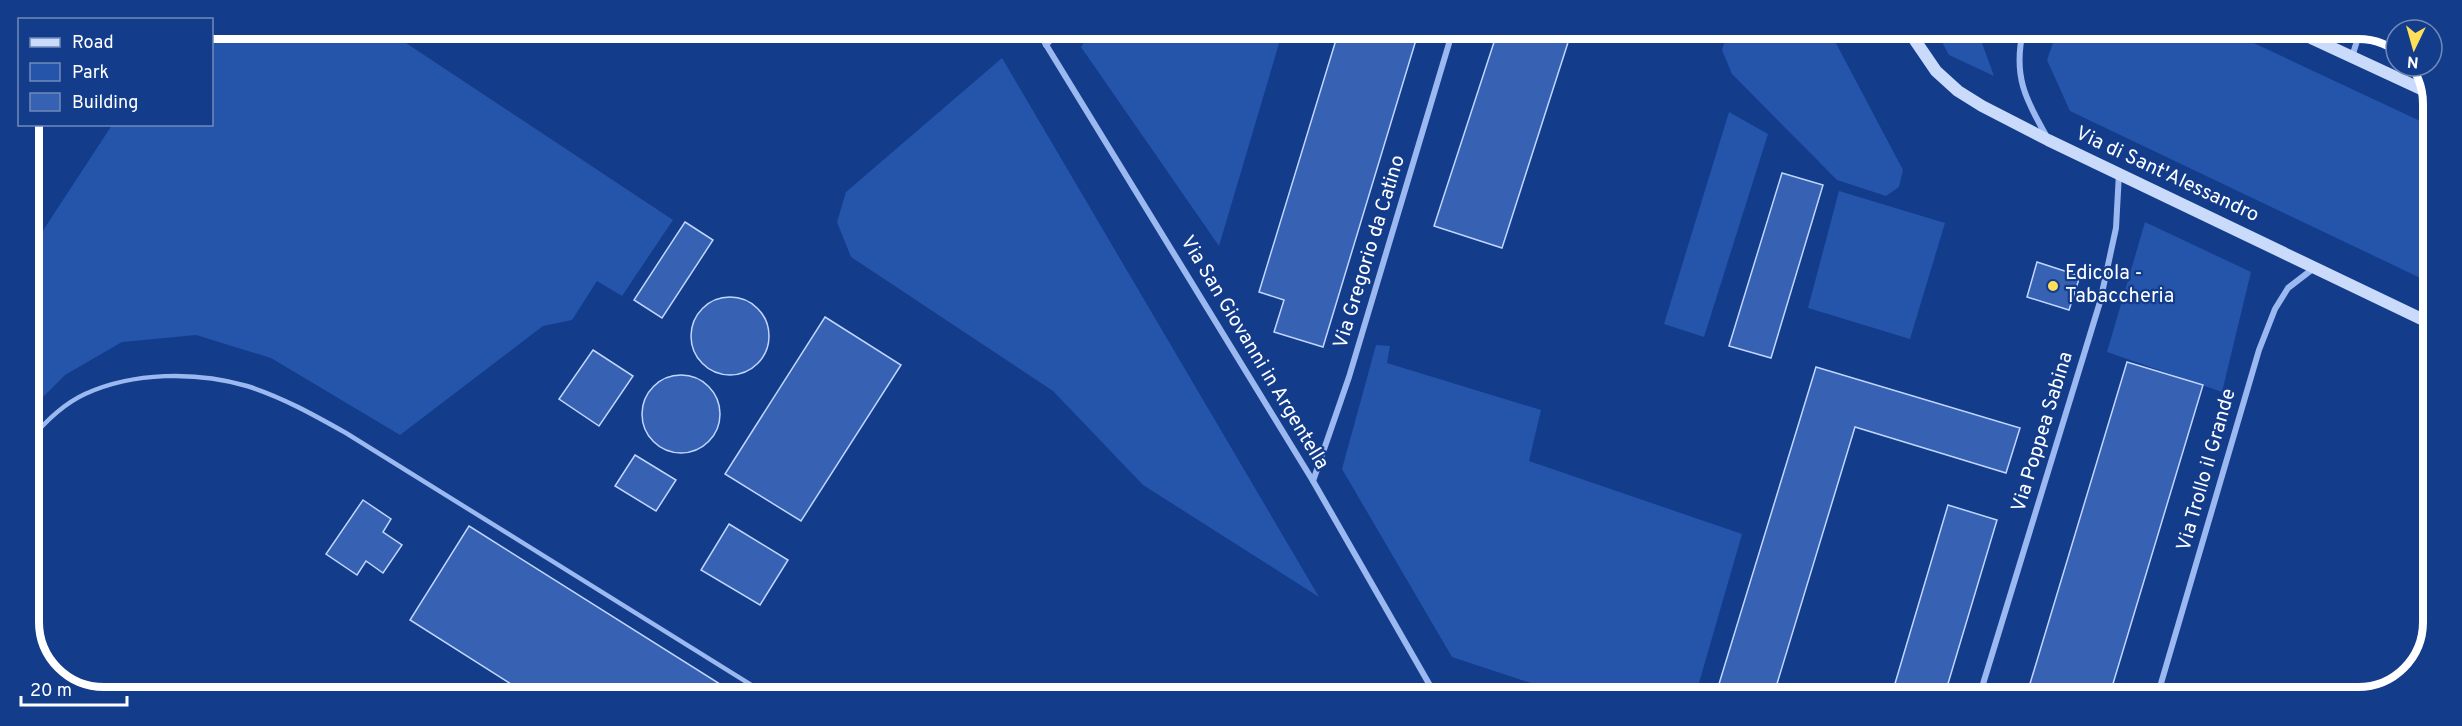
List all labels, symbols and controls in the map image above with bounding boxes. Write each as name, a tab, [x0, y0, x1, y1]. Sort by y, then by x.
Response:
legend	[18, 18, 213, 126]
north arrow	[2384, 18, 2444, 78]
text: Road	[72, 32, 114, 55]
text: N	[2406, 50, 2419, 71]
text: Park	[72, 62, 109, 85]
text: Building	[72, 92, 138, 115]
street label: Via di Sant'Alessandro	[2071, 121, 2263, 229]
street label: Via Gregorio da Catino	[1328, 152, 1412, 352]
street label: Via San Giovanni in Argentella	[1174, 231, 1334, 475]
place label: Edicola - Tabaccheria	[2065, 261, 2174, 310]
marker: Edicola - Tabaccheria	[2046, 279, 2060, 293]
street label: Via Poppea Sabina	[2006, 349, 2080, 515]
street label: Via Trollo il Grande	[2171, 386, 2243, 554]
scale bar	[21, 669, 128, 707]
text: 20 m	[30, 680, 72, 703]

